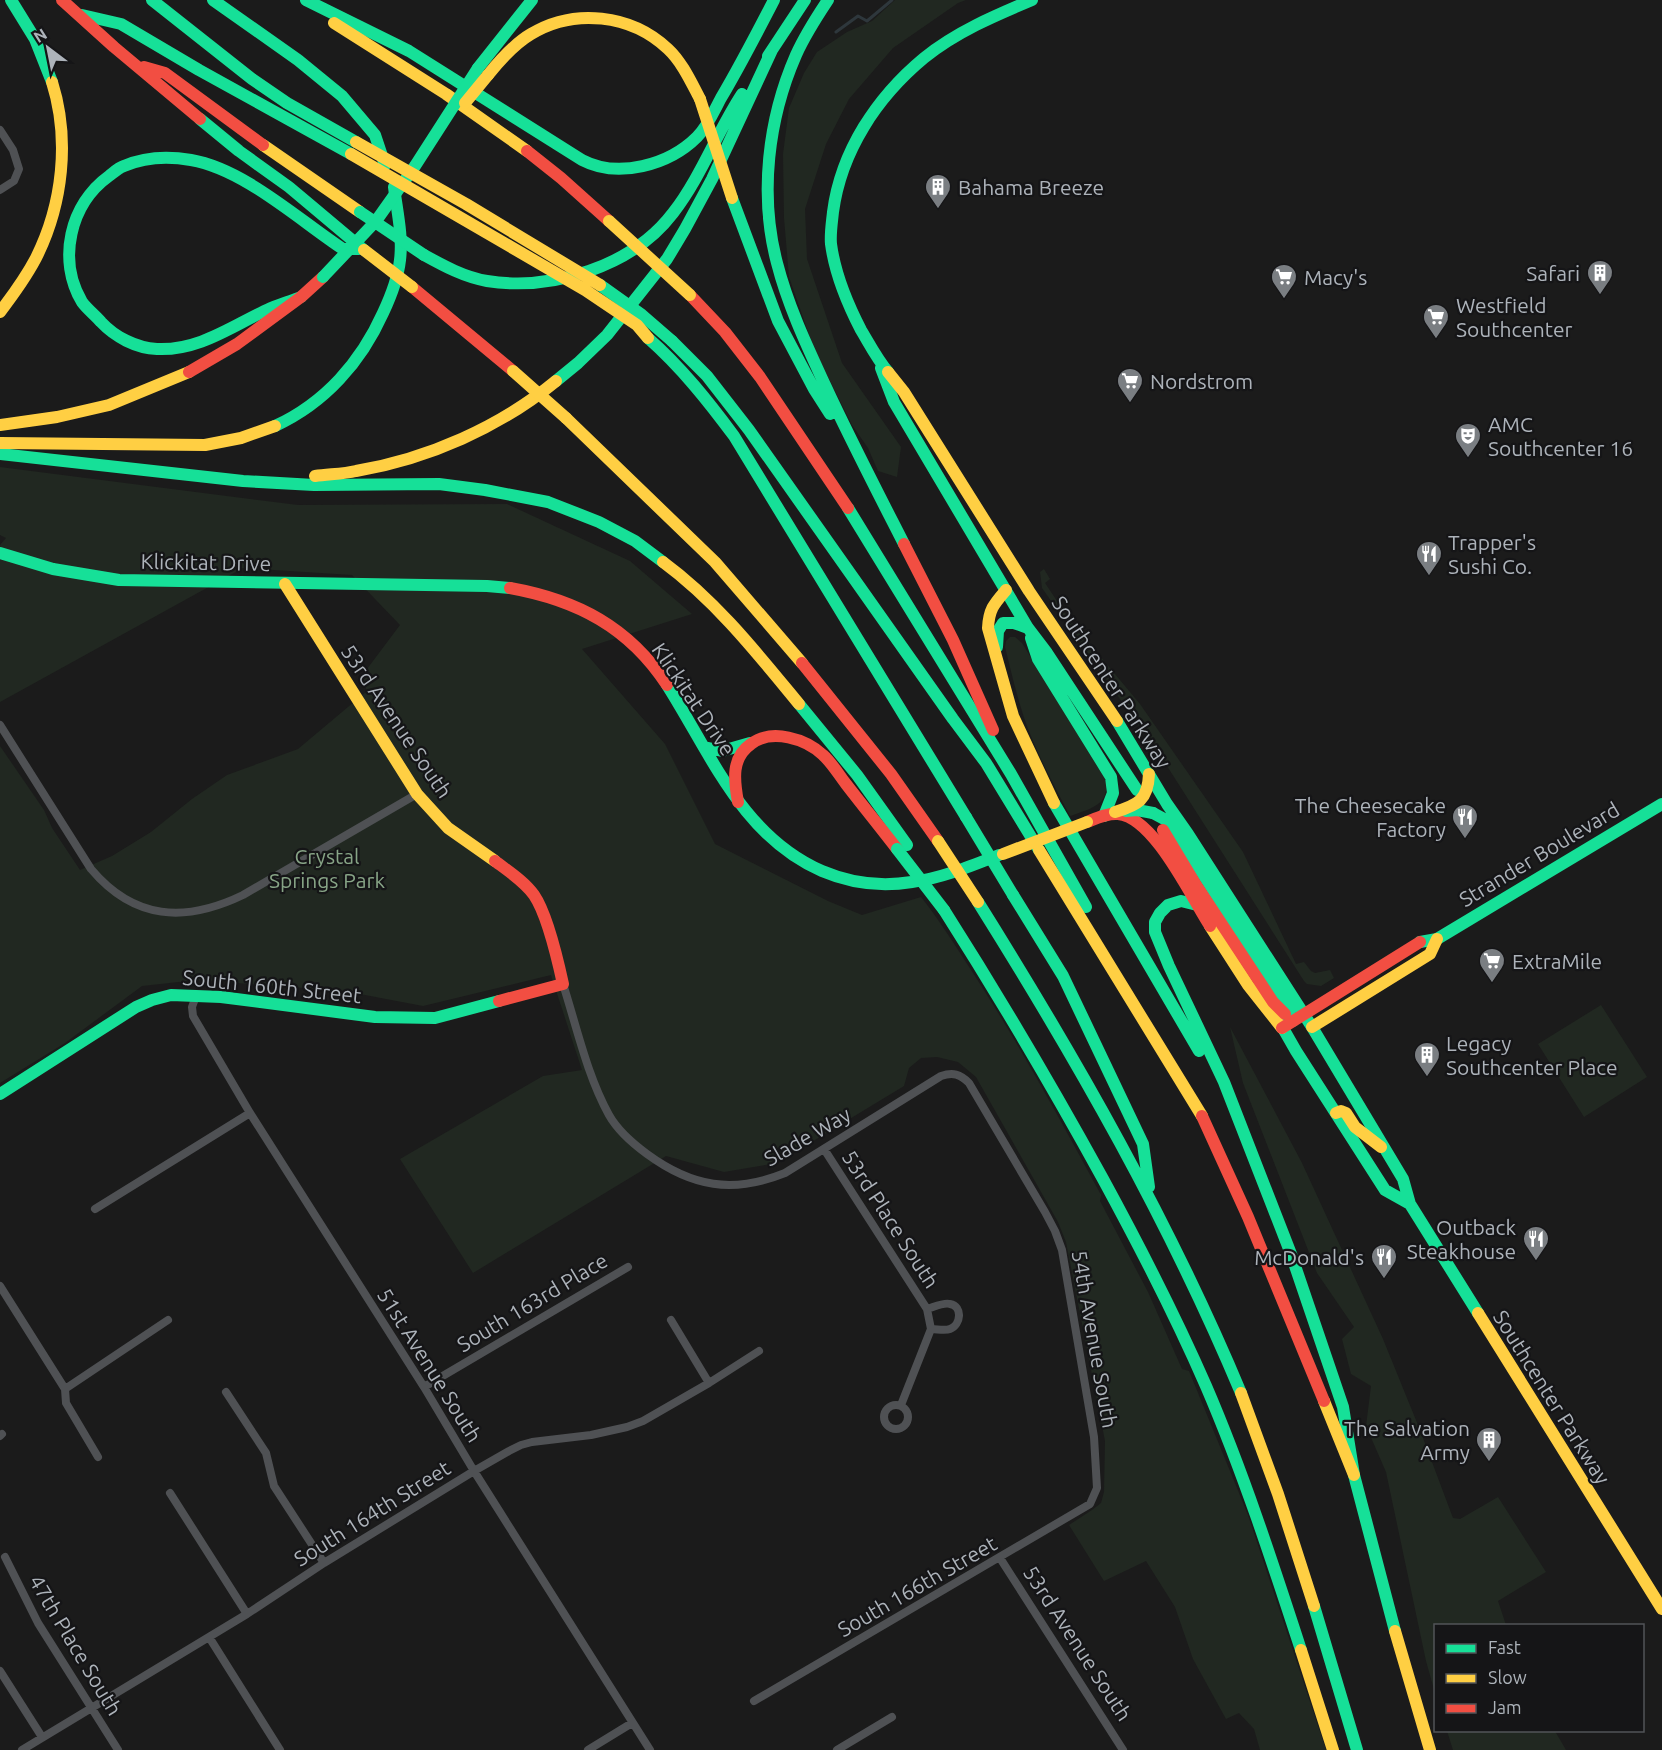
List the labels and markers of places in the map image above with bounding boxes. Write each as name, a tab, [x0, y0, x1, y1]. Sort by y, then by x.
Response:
building icon: Bahama Breeze	[923, 172, 953, 210]
place label: Bahama Breeze	[958, 175, 1104, 199]
building icon: Safari	[1585, 258, 1615, 296]
place label: Safari	[1526, 261, 1580, 285]
supermarket icon: Macy's	[1269, 262, 1299, 300]
place label: Macy's	[1304, 265, 1367, 289]
place label: Westfield Southcenter	[1456, 293, 1573, 341]
supermarket icon: Westfield Southcenter	[1421, 302, 1451, 340]
supermarket icon: Nordstrom	[1115, 366, 1145, 404]
place label: Nordstrom	[1150, 369, 1253, 393]
place label: AMC Southcenter 16	[1488, 412, 1633, 460]
theatre icon: AMC Southcenter 16	[1453, 421, 1483, 459]
place label: Trapper's Sushi Co.	[1448, 530, 1536, 578]
restaurant icon: Trapper's Sushi Co.	[1414, 539, 1444, 577]
place label: The Cheesecake Factory	[1295, 793, 1446, 841]
restaurant icon: The Cheesecake Factory	[1450, 802, 1480, 840]
supermarket icon: ExtraMile	[1477, 946, 1507, 984]
place label: ExtraMile	[1512, 949, 1602, 973]
place label: Legacy Southcenter Place	[1446, 1031, 1618, 1079]
building icon: Legacy Southcenter Place	[1412, 1040, 1442, 1078]
place label: Outback Steakhouse	[1407, 1215, 1516, 1263]
restaurant icon: Outback Steakhouse	[1521, 1224, 1551, 1262]
restaurant icon: McDonald's	[1369, 1242, 1399, 1280]
place label: McDonald's	[1254, 1245, 1364, 1269]
place label: The Salvation Army	[1344, 1416, 1470, 1464]
building icon: The Salvation Army	[1474, 1425, 1504, 1463]

